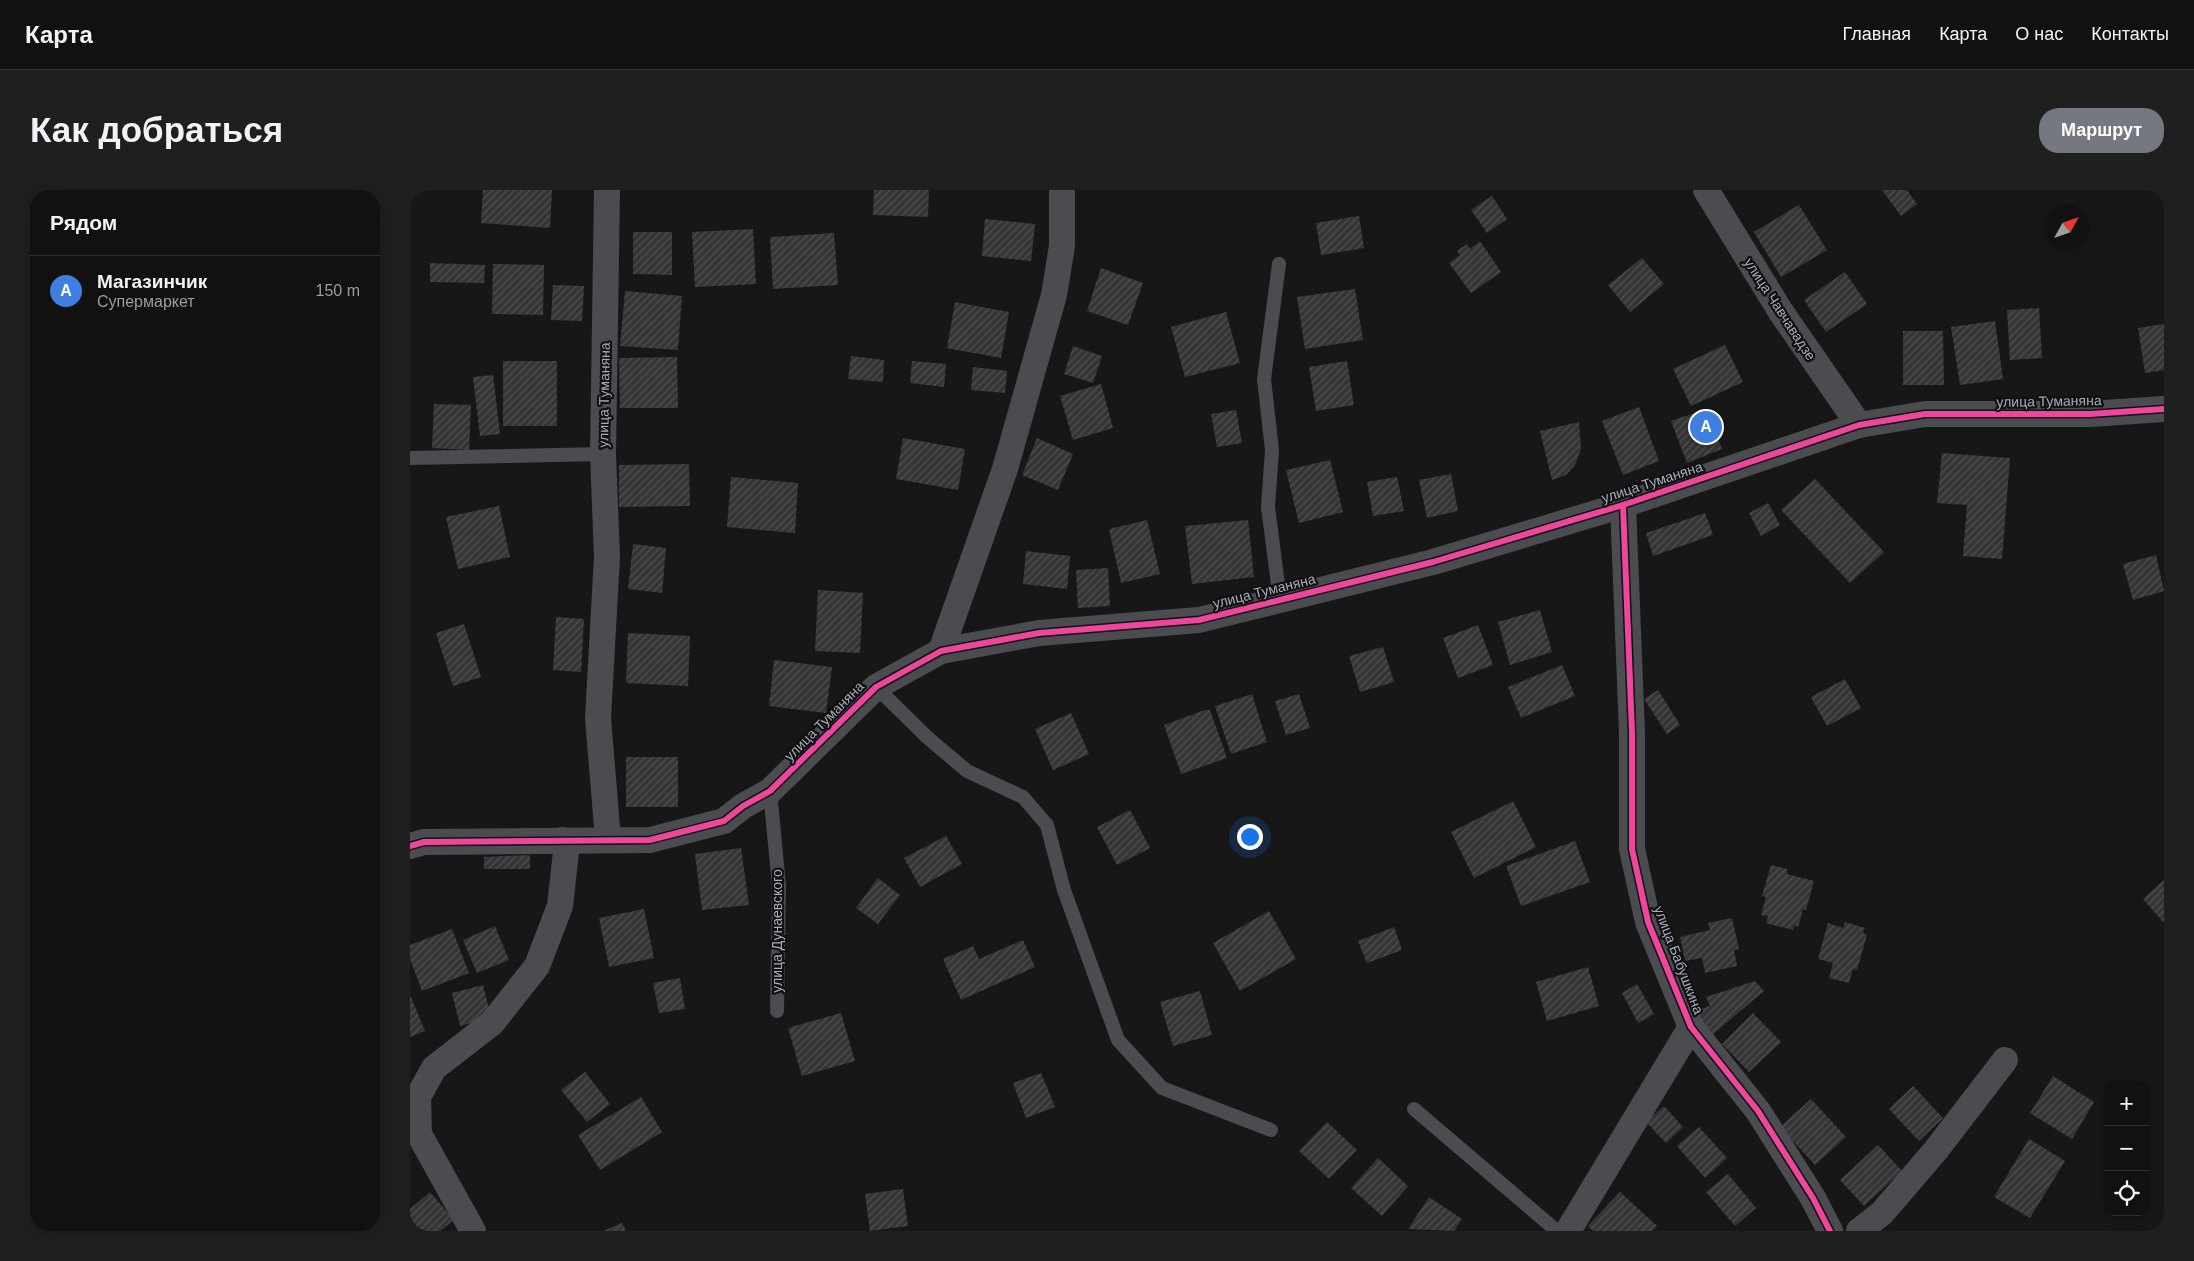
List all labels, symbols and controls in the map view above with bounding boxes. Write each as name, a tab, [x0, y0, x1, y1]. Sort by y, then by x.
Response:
text: Карта	[25, 21, 93, 48]
text: Главная	[1843, 24, 1911, 44]
text: Карта	[1939, 24, 1987, 44]
text: О нас	[2015, 24, 2063, 44]
text: Контакты	[2091, 24, 2169, 44]
button: Маршрут	[2039, 108, 2164, 153]
text: Как добраться	[30, 110, 283, 149]
north arrow	[2044, 205, 2089, 250]
text: Рядом	[50, 211, 117, 234]
street label: улица Чавчавадзе	[1741, 255, 1819, 363]
text: Магазинчик	[97, 271, 207, 292]
text: A	[60, 282, 72, 299]
text: 150 m	[316, 282, 360, 299]
text: Супермаркет	[97, 293, 195, 310]
street label: улица Туманяна	[595, 342, 613, 448]
street label: улица Туманяна	[1996, 392, 2102, 410]
pin: A	[1690, 408, 1722, 446]
street label: улица Туманяна	[1599, 458, 1705, 506]
street label: улица Туманяна	[1211, 570, 1317, 611]
street label: улица Туманяна	[781, 678, 867, 764]
your location	[1237, 824, 1263, 850]
street label: улица Дунаевского	[769, 869, 785, 993]
street label: улица Бабушкина	[1651, 904, 1707, 1017]
map controls	[2104, 1081, 2149, 1216]
button: +	[2104, 1081, 2149, 1126]
button: −	[2104, 1126, 2149, 1171]
button: locate	[2104, 1171, 2149, 1216]

